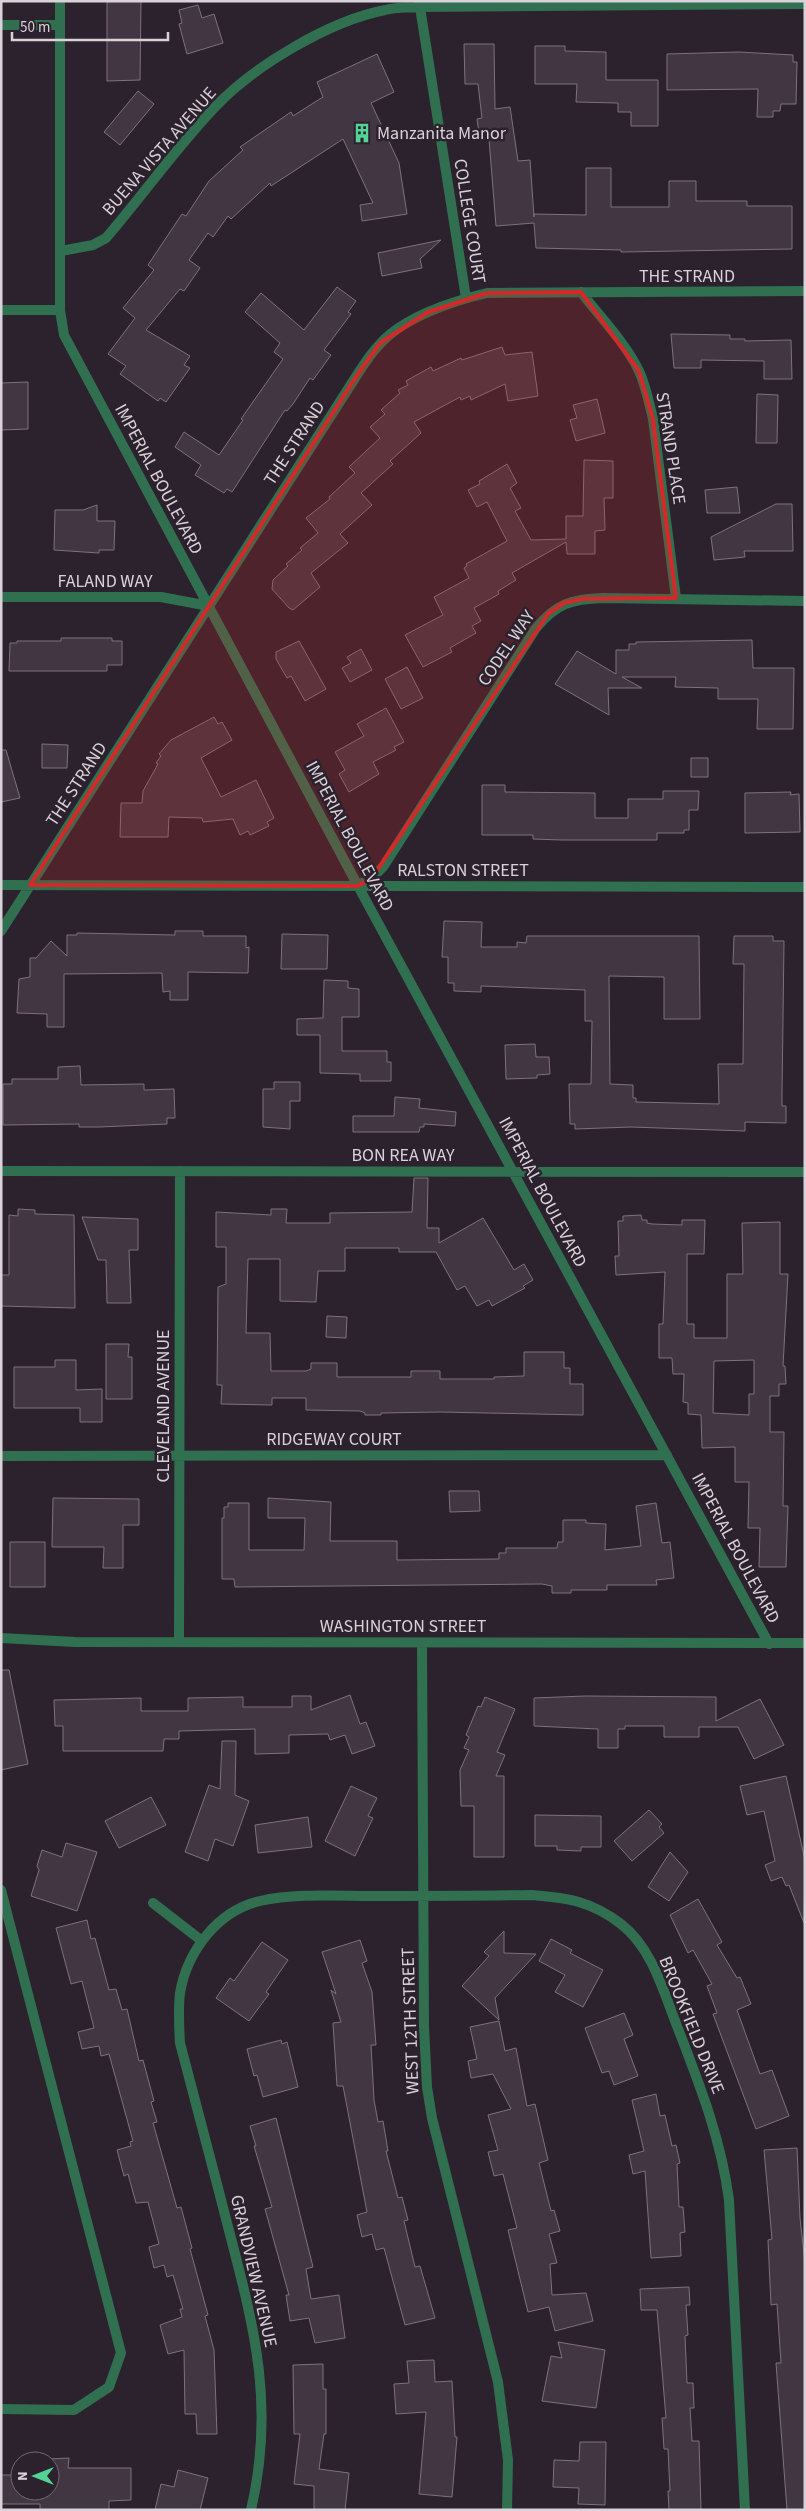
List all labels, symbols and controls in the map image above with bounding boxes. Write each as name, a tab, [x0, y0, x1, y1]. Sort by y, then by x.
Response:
scale bar	[12, 10, 169, 42]
text: 50 m	[20, 17, 50, 38]
street label: BUENA VISTA AVENUE	[96, 82, 222, 221]
place label: Manzanita Manor	[377, 121, 507, 146]
building icon: Manzanita Manor	[351, 122, 373, 144]
street label: COLLEGE COURT	[447, 157, 492, 286]
street label: THE STRAND	[639, 264, 735, 289]
street label: STRAND PLACE	[649, 390, 692, 506]
street label: THE STRAND	[258, 396, 331, 490]
street label: IMPERIAL BOULEVARD	[108, 400, 209, 559]
street label: FALAND WAY	[57, 569, 153, 594]
street label: CODEL WAY	[472, 605, 541, 691]
street label: THE STRAND	[40, 737, 113, 831]
street label: IMPERIAL BOULEVARD	[299, 757, 400, 916]
street label: RALSTON STREET	[397, 858, 529, 883]
street label: IMPERIAL BOULEVARD	[492, 1113, 593, 1272]
street label: BON REA WAY	[351, 1143, 455, 1168]
street label: CLEVELAND AVENUE	[151, 1329, 176, 1483]
street label: RIDGEWAY COURT	[266, 1427, 402, 1452]
street label: IMPERIAL BOULEVARD	[685, 1469, 786, 1628]
street label: WASHINGTON STREET	[320, 1614, 487, 1639]
street label: WEST 12TH STREET	[395, 1947, 426, 2095]
street label: BROOKFIELD DRIVE	[653, 1953, 731, 2098]
street label: GRANDVIEW AVENUE	[224, 2192, 283, 2350]
north arrow	[10, 2451, 60, 2501]
text: N	[13, 2471, 33, 2481]

